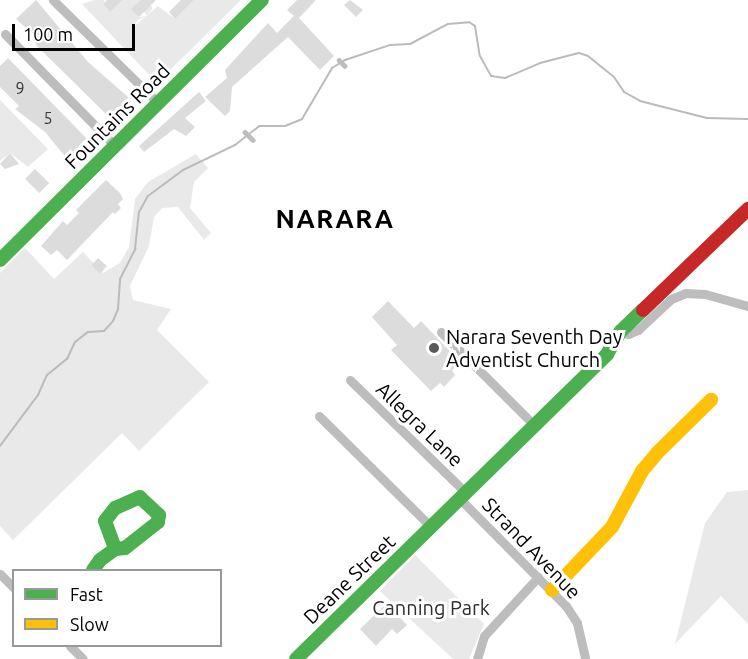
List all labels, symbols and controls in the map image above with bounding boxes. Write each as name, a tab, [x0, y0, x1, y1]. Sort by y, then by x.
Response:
scale bar	[15, 12, 138, 50]
text: 100 m	[23, 24, 73, 44]
street label: Fountains Road	[59, 58, 175, 174]
house number: 9	[15, 78, 25, 98]
house number: 5	[43, 108, 53, 128]
district label: NARARA	[276, 203, 394, 235]
place label: Narara Seventh Day Adventist Church	[446, 324, 622, 371]
marker: Narara Seventh Day Adventist Church	[427, 341, 441, 355]
street label: Allegra Lane	[372, 377, 468, 471]
street label: Strand Avenue	[478, 492, 586, 604]
street label: Deane Street	[298, 529, 400, 629]
legend	[12, 569, 222, 647]
text: Fast	[70, 584, 103, 604]
park label: Canning Park	[372, 595, 490, 619]
text: Slow	[70, 614, 109, 634]

